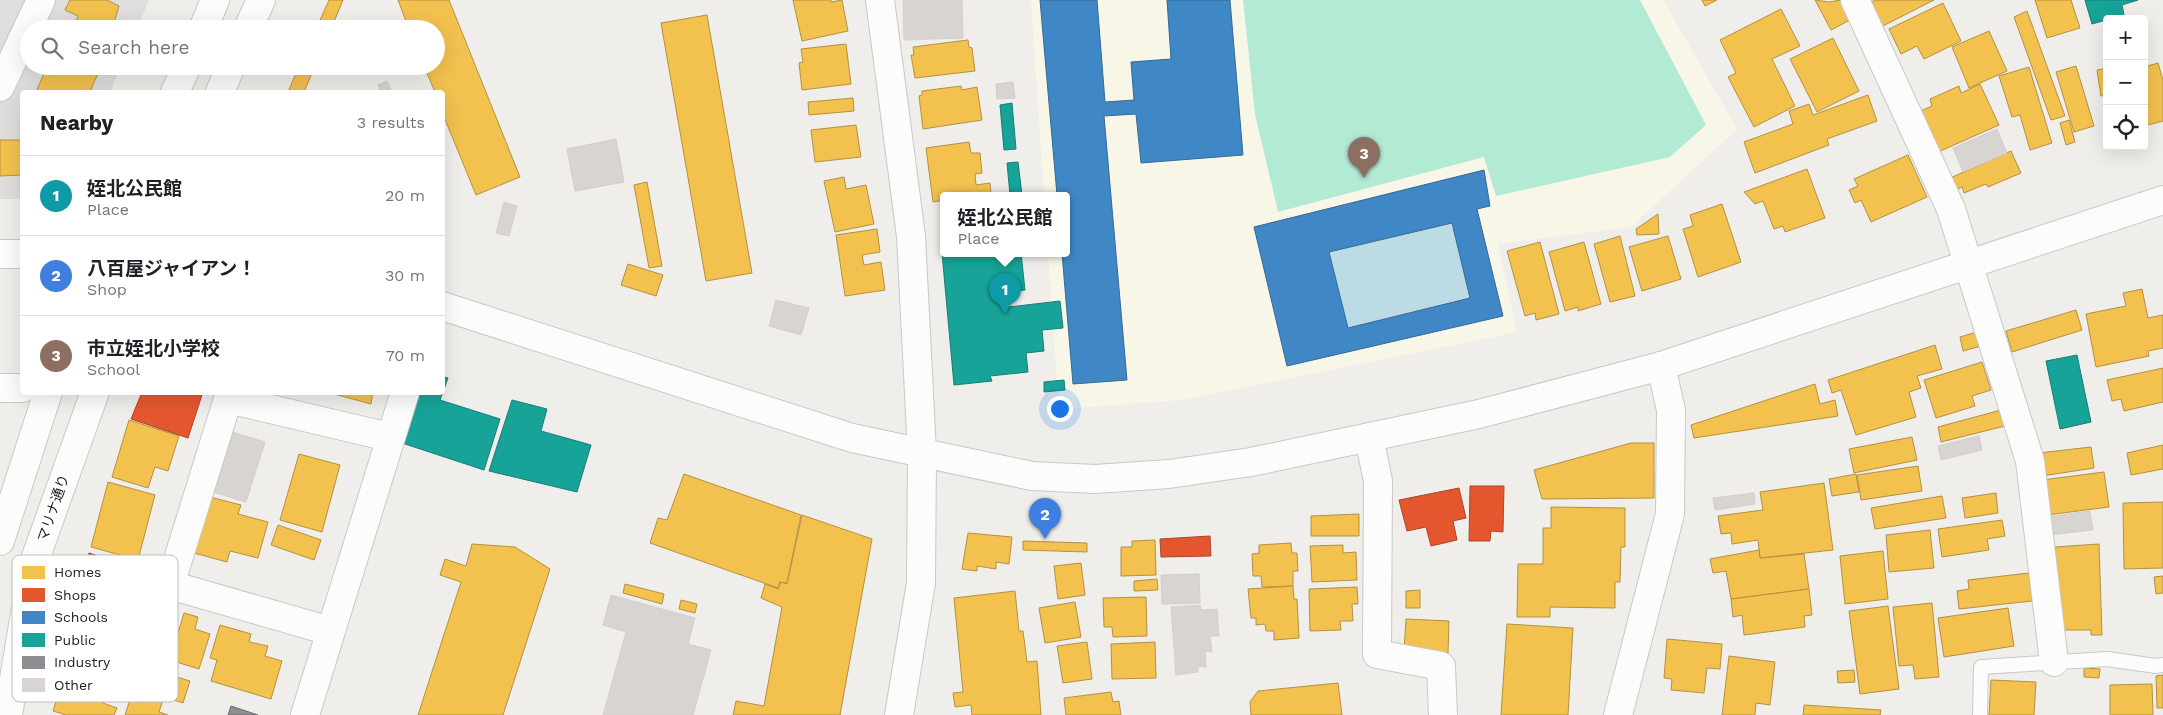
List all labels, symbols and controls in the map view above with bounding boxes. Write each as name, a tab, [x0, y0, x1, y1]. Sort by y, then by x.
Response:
map controls	[2103, 15, 2148, 150]
button: +	[2103, 15, 2148, 60]
search box	[20, 20, 445, 75]
icon: search	[38, 34, 66, 62]
text: Search here	[78, 36, 189, 59]
button: −	[2103, 60, 2148, 105]
button: locate	[2103, 105, 2148, 150]
text: Nearby	[40, 110, 113, 135]
text: 3 results	[357, 113, 425, 132]
pin: 3	[1348, 137, 1380, 178]
text: 姪北公民館	[87, 177, 182, 200]
text: 1	[53, 186, 59, 205]
text: 20 m	[385, 186, 425, 205]
popup	[940, 192, 1070, 257]
text: Place	[87, 200, 129, 219]
text: 姪北公民館	[957, 206, 1053, 229]
text: Place	[957, 229, 999, 248]
text: 八百屋ジャイアン！	[87, 257, 256, 280]
text: 2	[51, 266, 61, 285]
text: 30 m	[385, 266, 425, 285]
pin: 1	[989, 273, 1021, 314]
text: Shop	[87, 280, 127, 299]
text: 市立姪北小学校	[87, 337, 220, 360]
text: 3	[51, 346, 61, 365]
text: 70 m	[386, 346, 425, 365]
text: School	[87, 360, 140, 379]
your location	[1047, 396, 1073, 422]
street label: マリナ通り	[34, 472, 72, 544]
pin: 2	[1029, 498, 1061, 539]
legend	[12, 555, 178, 702]
text: Homes	[54, 564, 101, 580]
text: Shops	[54, 587, 96, 603]
text: Schools	[54, 609, 108, 625]
text: Public	[54, 632, 96, 648]
text: Industry	[54, 654, 111, 670]
text: Other	[54, 677, 93, 693]

